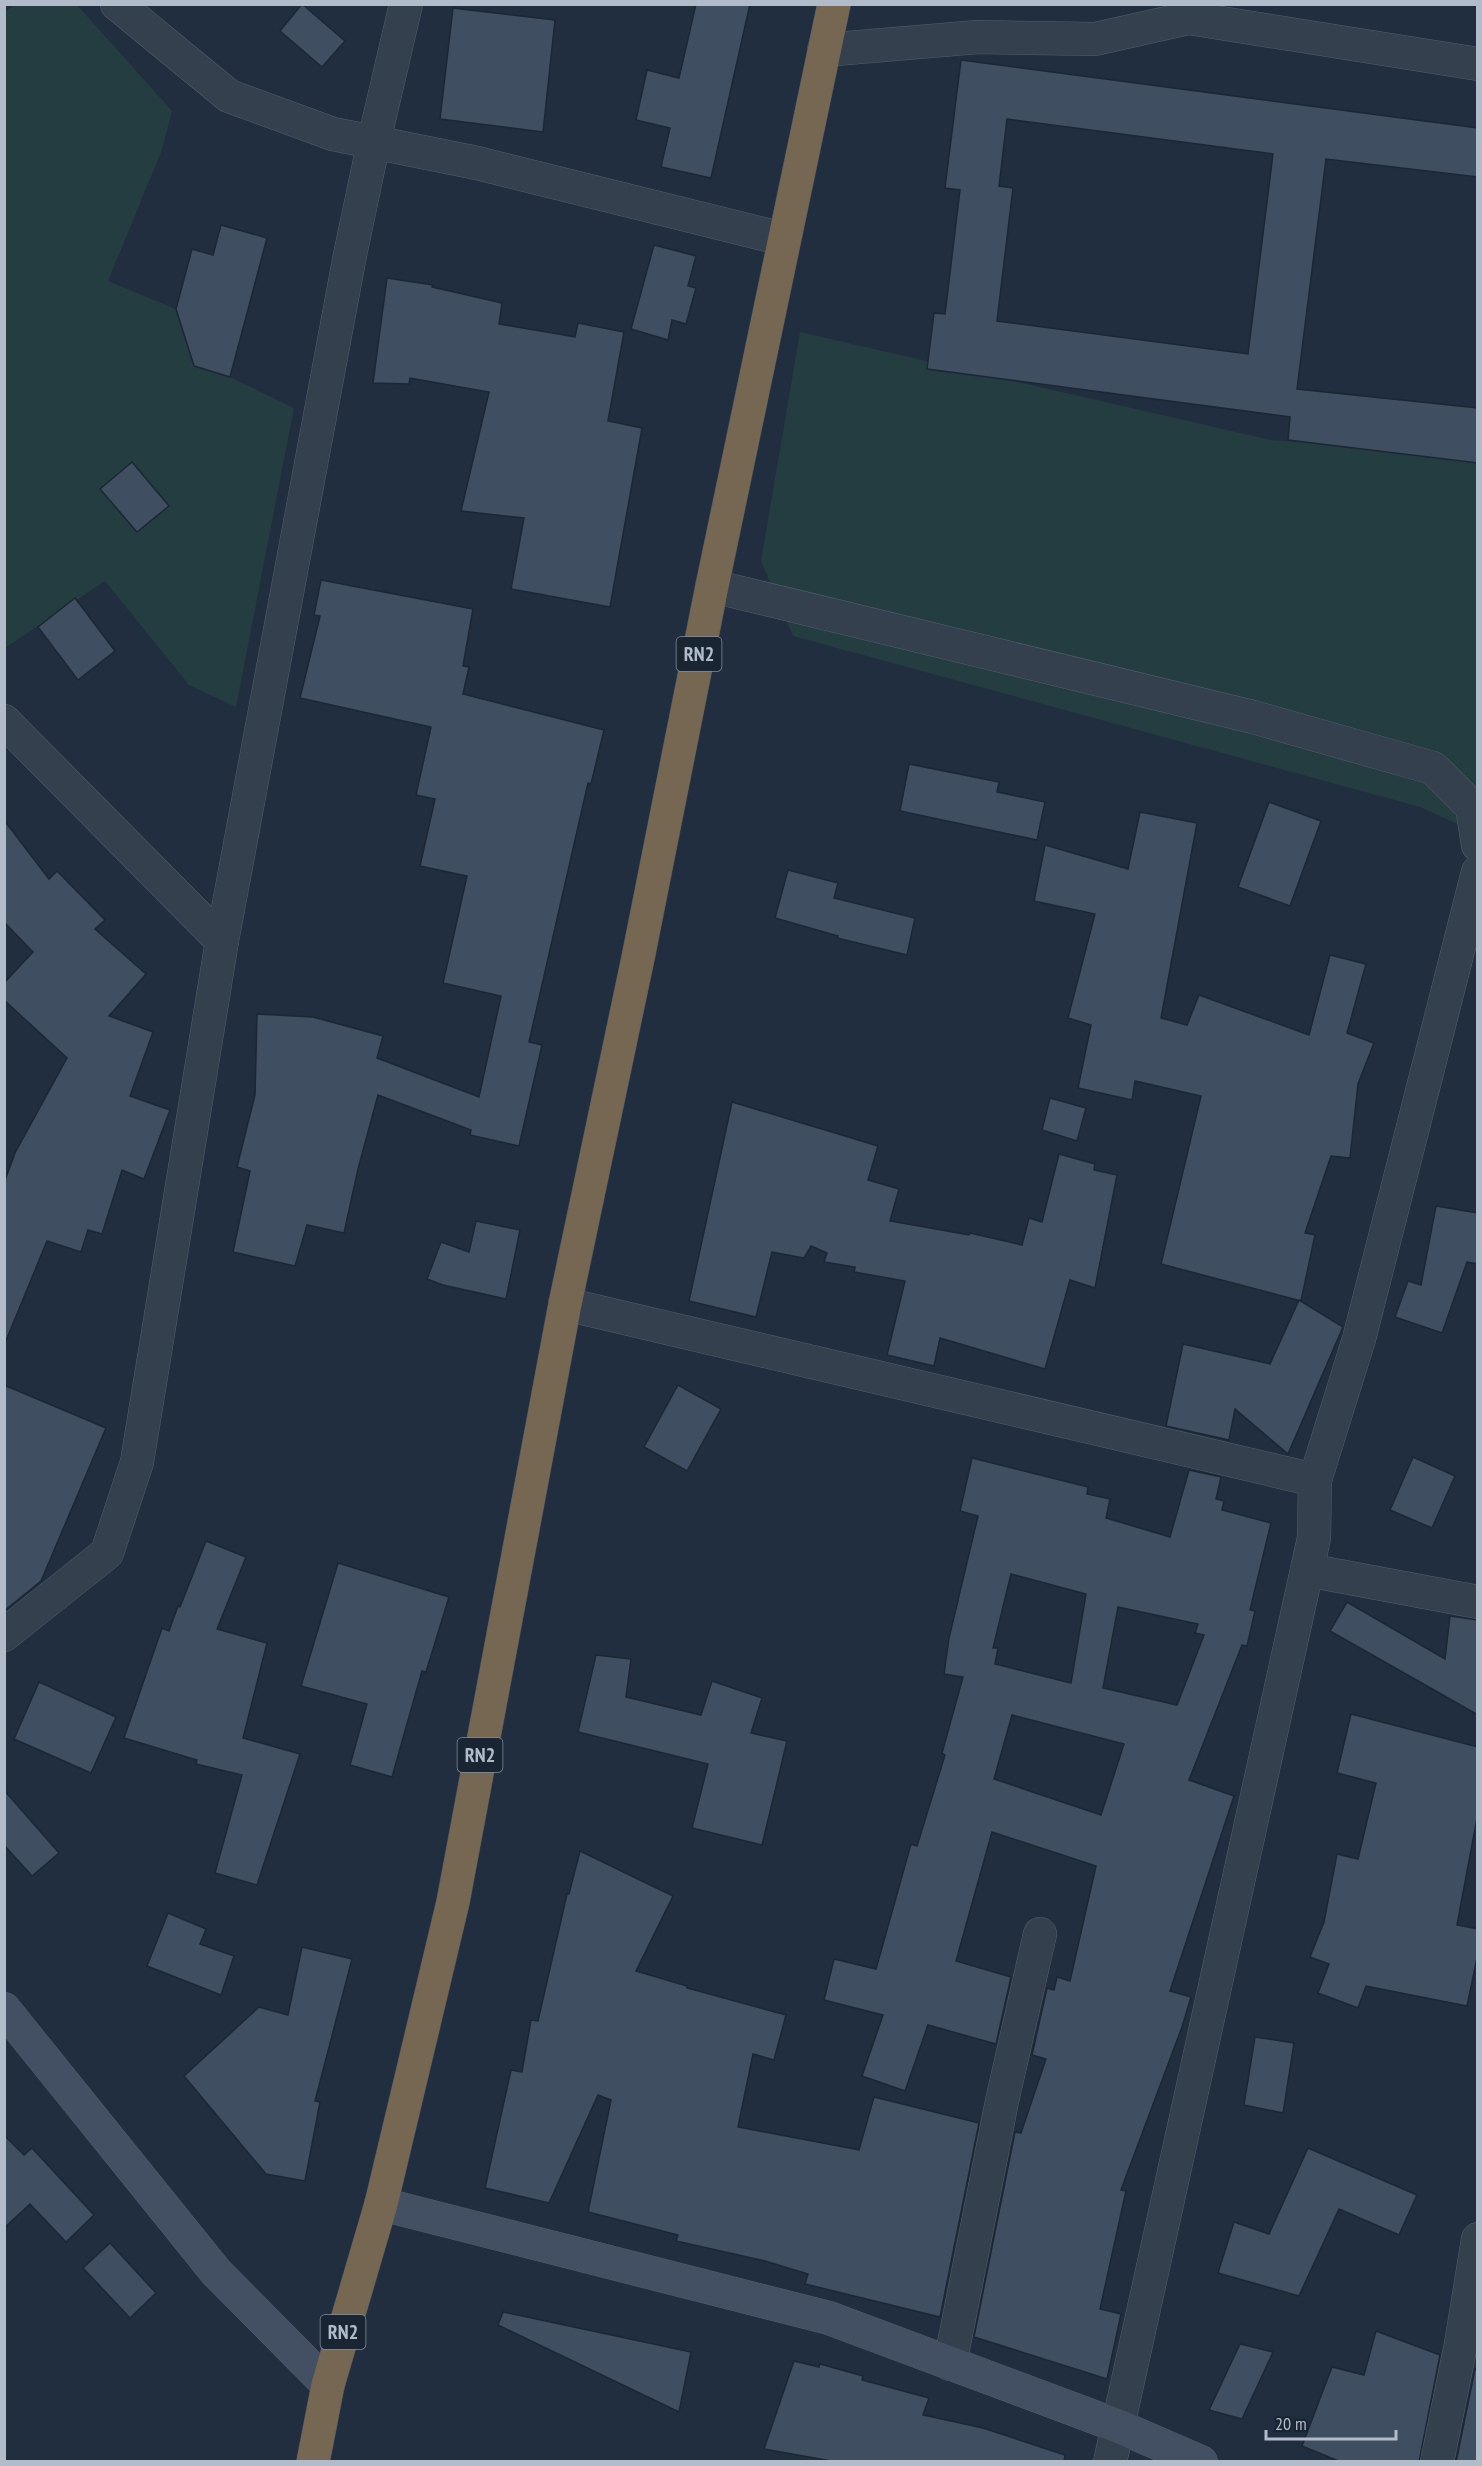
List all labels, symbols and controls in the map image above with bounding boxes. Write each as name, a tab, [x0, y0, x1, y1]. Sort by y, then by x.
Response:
road number: RN2	[676, 637, 722, 671]
road number: RN2	[458, 1738, 502, 1772]
road number: RN2	[320, 2315, 366, 2349]
scale bar	[1266, 2403, 1396, 2441]
text: 20 m	[1275, 2412, 1307, 2435]

